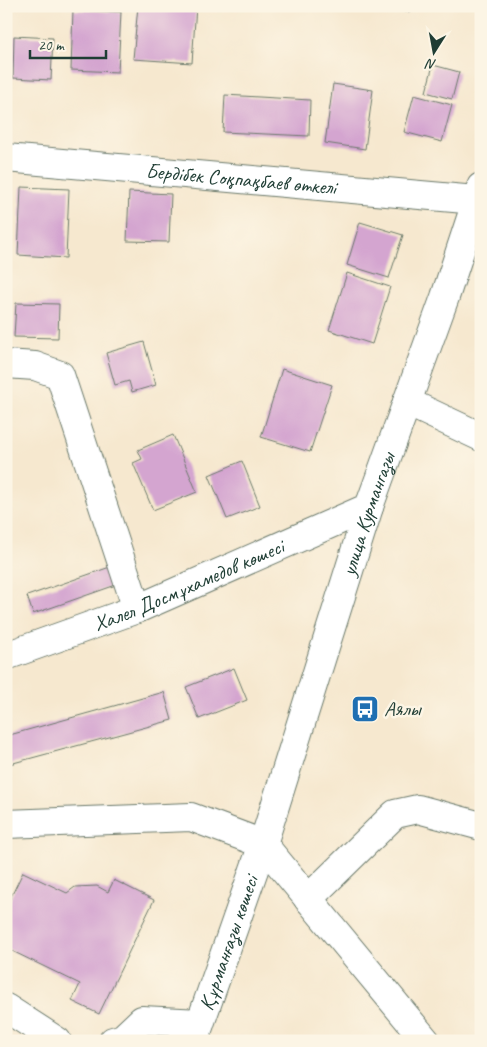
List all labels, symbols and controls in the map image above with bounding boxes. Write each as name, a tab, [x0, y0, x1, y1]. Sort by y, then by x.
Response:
scale bar	[30, 28, 106, 60]
north arrow	[410, 28, 460, 78]
text: 20 m	[38, 36, 65, 55]
text: N	[423, 55, 437, 73]
street label: Бердібек Соқпақбаев өткелі	[145, 158, 340, 201]
street label: улица Курмангазы	[335, 447, 401, 581]
street label: Халел Досмұхамедов көшесі	[90, 532, 290, 637]
bus stop icon: Аялы	[350, 694, 380, 724]
place label: Аялы	[384, 696, 423, 722]
street label: Құрманғазы көшесі	[193, 869, 265, 1014]

